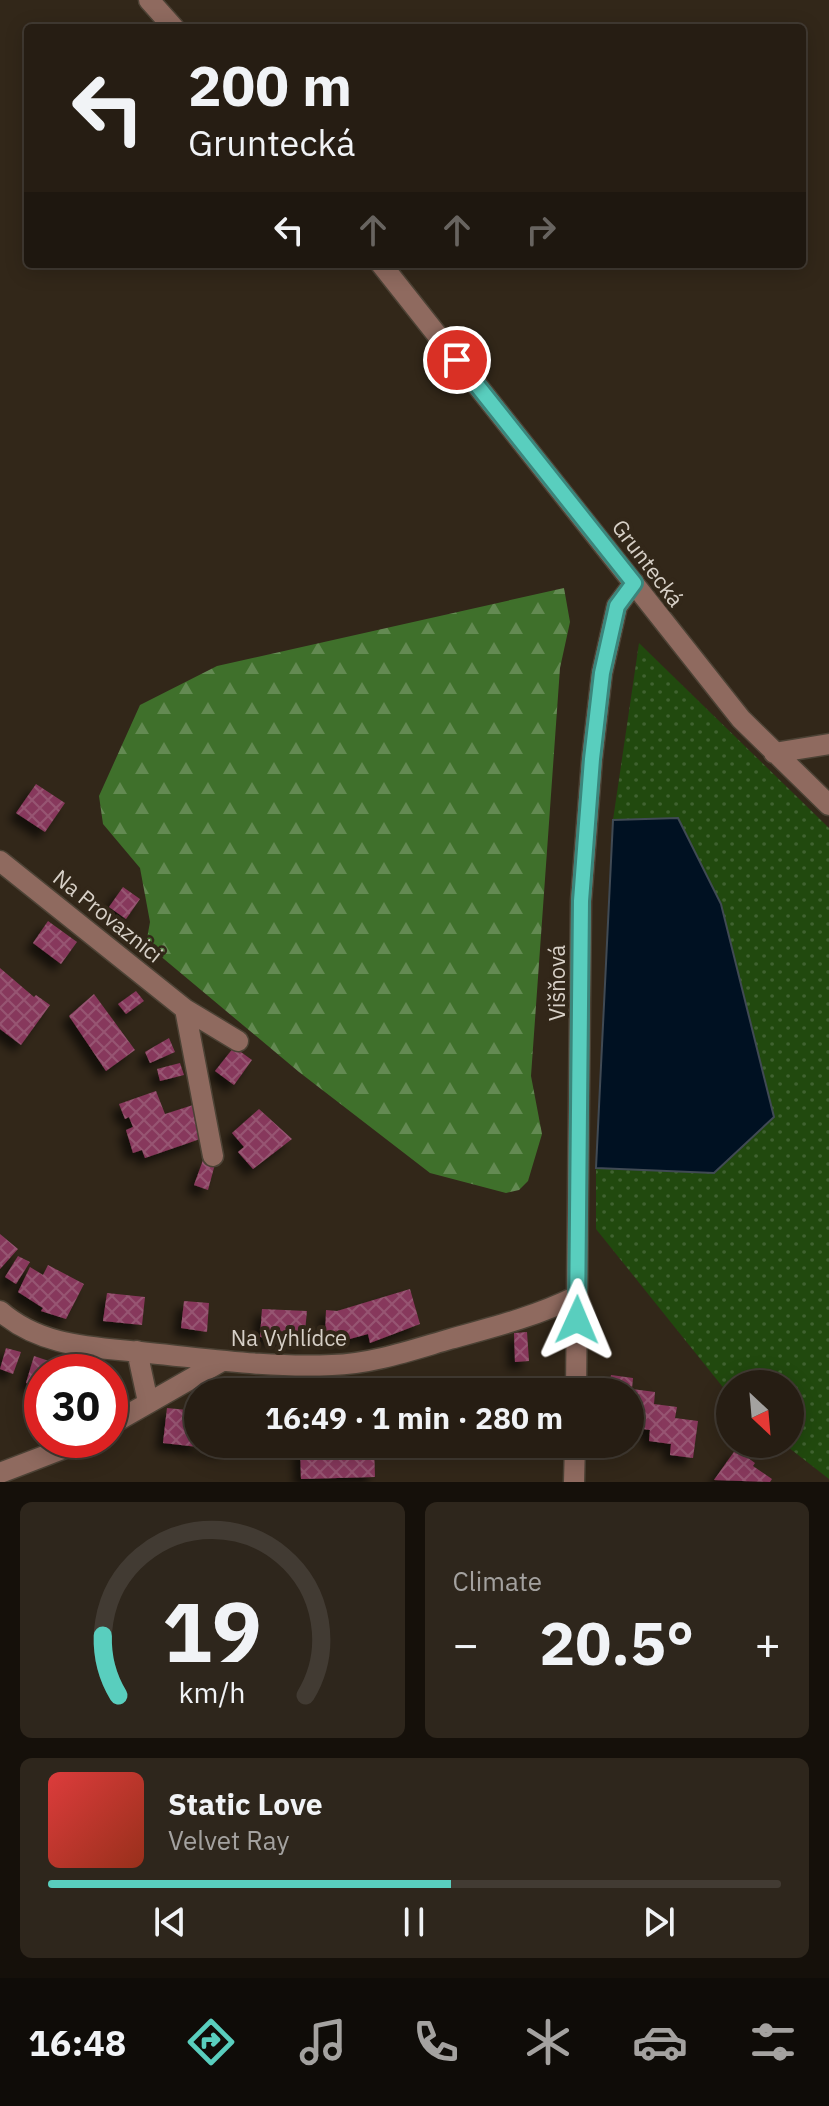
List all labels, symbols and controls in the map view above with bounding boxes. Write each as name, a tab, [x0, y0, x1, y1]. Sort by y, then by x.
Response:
text: 200 m	[188, 49, 352, 121]
icon: left	[56, 56, 160, 160]
text: Gruntecká	[188, 119, 356, 166]
icon: left	[267, 208, 311, 252]
icon: ahead	[351, 208, 395, 252]
icon: ahead	[435, 208, 479, 252]
icon: right	[519, 208, 563, 252]
pin	[423, 326, 491, 394]
icon: arrive	[435, 338, 479, 382]
street label: Gruntecká	[606, 513, 691, 612]
street label: Na Provaznici	[48, 863, 169, 969]
street label: Višňová	[542, 944, 571, 1021]
position arrow	[535, 1278, 619, 1362]
street label: Na Vyhlídce	[231, 1323, 347, 1352]
speed limit sign: 30	[24, 1354, 128, 1458]
north arrow	[716, 1370, 804, 1458]
map controls	[716, 1370, 804, 1458]
text: 16:49 · 1 min · 280 m	[265, 1398, 563, 1437]
text: Climate	[453, 1564, 542, 1598]
text: 19	[162, 1577, 262, 1685]
text: 20.5°	[539, 1603, 694, 1682]
text: −	[453, 1615, 479, 1672]
text: +	[755, 1615, 781, 1672]
text: km/h	[179, 1674, 246, 1711]
text: Static Love	[168, 1784, 323, 1823]
text: Velvet Ray	[168, 1823, 289, 1857]
icon: previous	[148, 1900, 192, 1944]
icon: pause	[392, 1900, 436, 1944]
icon: next	[637, 1900, 681, 1944]
icon: directions	[183, 2014, 239, 2070]
icon: music	[295, 2014, 351, 2070]
icon: phone	[408, 2014, 464, 2070]
icon: climate	[520, 2014, 576, 2070]
icon: car	[632, 2014, 688, 2070]
icon: filters	[745, 2014, 801, 2070]
text: 16:48	[28, 2019, 126, 2066]

